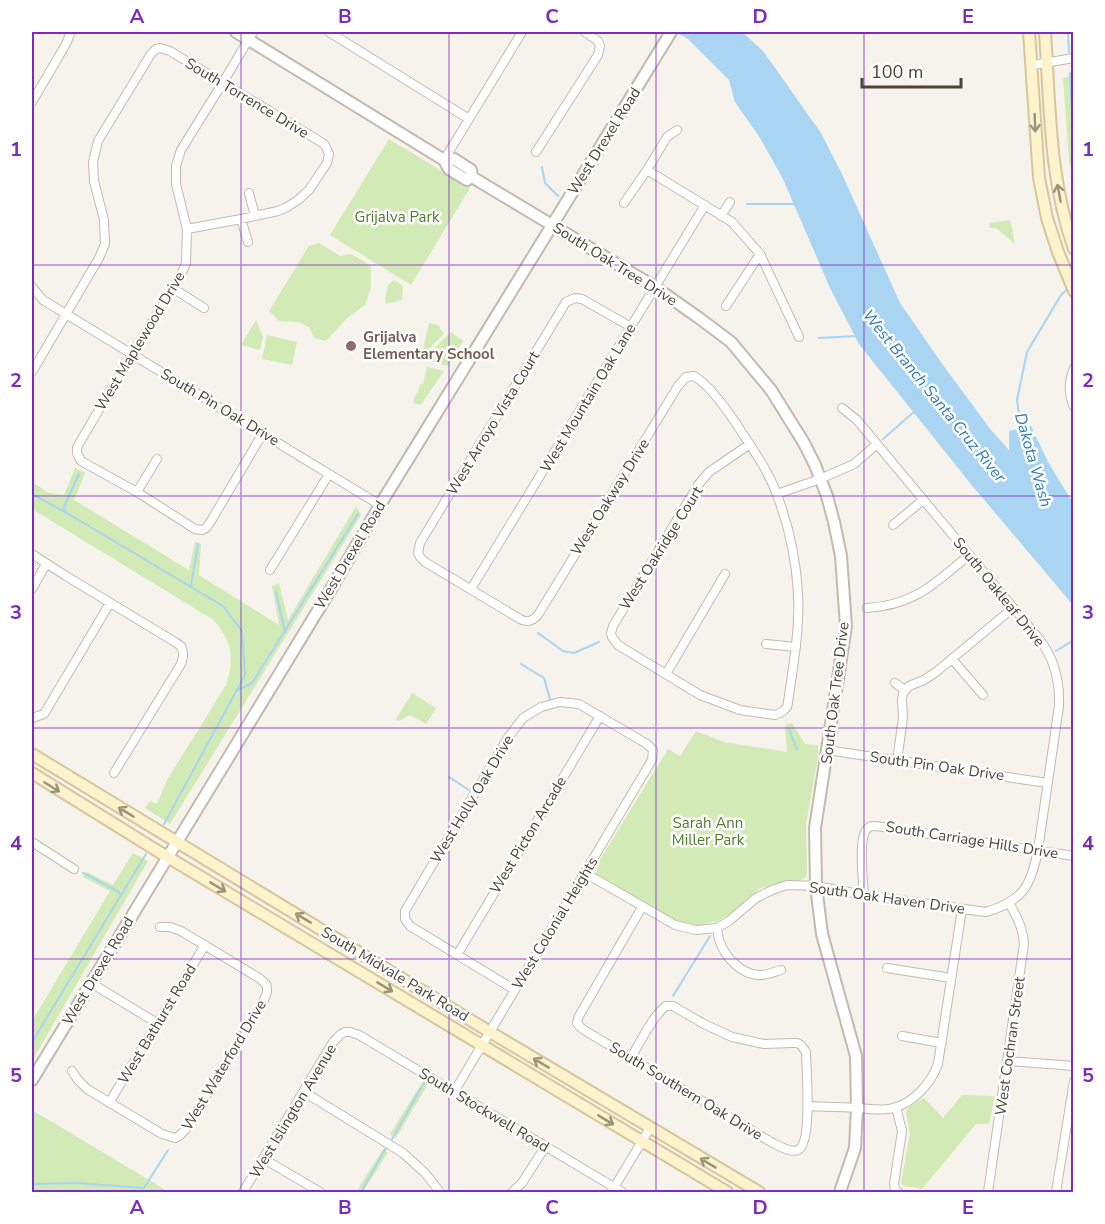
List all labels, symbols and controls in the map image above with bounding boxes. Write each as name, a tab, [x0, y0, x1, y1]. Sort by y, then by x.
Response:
text: A	[130, 3, 145, 30]
text: B	[338, 3, 352, 30]
text: C	[545, 3, 559, 30]
text: D	[752, 3, 768, 30]
text: E	[962, 3, 974, 30]
scale bar	[862, 51, 961, 89]
street label: South Torrence Drive	[181, 53, 313, 143]
text: 100 m	[871, 60, 923, 84]
street label: West Drexel Road	[563, 84, 645, 198]
one-way arrow	[1029, 113, 1040, 133]
text: 1	[10, 136, 22, 163]
text: 1	[1082, 136, 1094, 163]
one-way arrow	[1053, 184, 1064, 203]
park label: Grijalva Park	[355, 207, 440, 227]
street label: South Oak Tree Drive	[549, 218, 681, 310]
street label: West Maplewood Drive	[90, 268, 190, 414]
water label: West Branch Santa Cruz River	[857, 305, 1011, 488]
street label: West Mountain Oak Lane	[536, 320, 640, 476]
place label: Grijalva Elementary School	[363, 327, 495, 364]
marker: Grijalva Elementary School	[344, 339, 358, 353]
street label: West Arroyo Vista Court	[442, 347, 544, 499]
street label: South Pin Oak Drive	[157, 364, 283, 450]
text: 2	[10, 367, 22, 394]
text: 2	[1082, 367, 1094, 394]
water label: Dakota Wash	[1009, 410, 1057, 510]
street label: West Oakway Drive	[566, 435, 654, 559]
street label: West Oakridge Court	[615, 482, 708, 614]
street label: West Drexel Road	[310, 497, 390, 613]
street label: South Oakleaf Drive	[949, 533, 1049, 651]
text: 3	[10, 599, 22, 626]
text: 3	[1082, 599, 1094, 626]
street label: South Oak Tree Drive	[816, 621, 854, 765]
street label: West Holly Oak Drive	[426, 731, 518, 867]
street label: South Pin Oak Drive	[869, 747, 1005, 785]
street label: West Picton Arcade	[485, 773, 571, 897]
one-way arrow	[43, 781, 60, 793]
one-way arrow	[118, 805, 135, 817]
park label: Sarah Ann Miller Park	[672, 813, 745, 850]
street label: South Carriage Hills Drive	[884, 816, 1060, 864]
text: 4	[10, 830, 22, 857]
text: 4	[1082, 830, 1094, 857]
street label: West Colonial Heights	[507, 853, 603, 993]
street label: South Oak Haven Drive	[808, 877, 966, 919]
one-way arrow	[209, 882, 226, 894]
one-way arrow	[295, 912, 312, 924]
street label: West Drexel Road	[58, 913, 138, 1029]
street label: South Midvale Park Road	[317, 922, 473, 1026]
street label: West Bathurst Road	[113, 960, 201, 1088]
street label: West Cochran Street	[990, 975, 1030, 1117]
one-way arrow	[376, 982, 393, 994]
street label: West Waterford Drive	[177, 996, 271, 1134]
street label: South Southern Oak Drive	[606, 1037, 766, 1145]
street label: West Islington Avenue	[245, 1040, 341, 1182]
one-way arrow	[533, 1057, 550, 1069]
text: 5	[10, 1062, 22, 1089]
text: 5	[1082, 1062, 1094, 1089]
street label: South Stockwell Road	[415, 1063, 553, 1157]
one-way arrow	[597, 1115, 614, 1127]
one-way arrow	[700, 1157, 717, 1169]
text: A	[130, 1194, 145, 1221]
text: B	[338, 1194, 352, 1221]
text: C	[545, 1194, 559, 1221]
text: D	[752, 1194, 768, 1221]
text: E	[962, 1194, 974, 1221]

